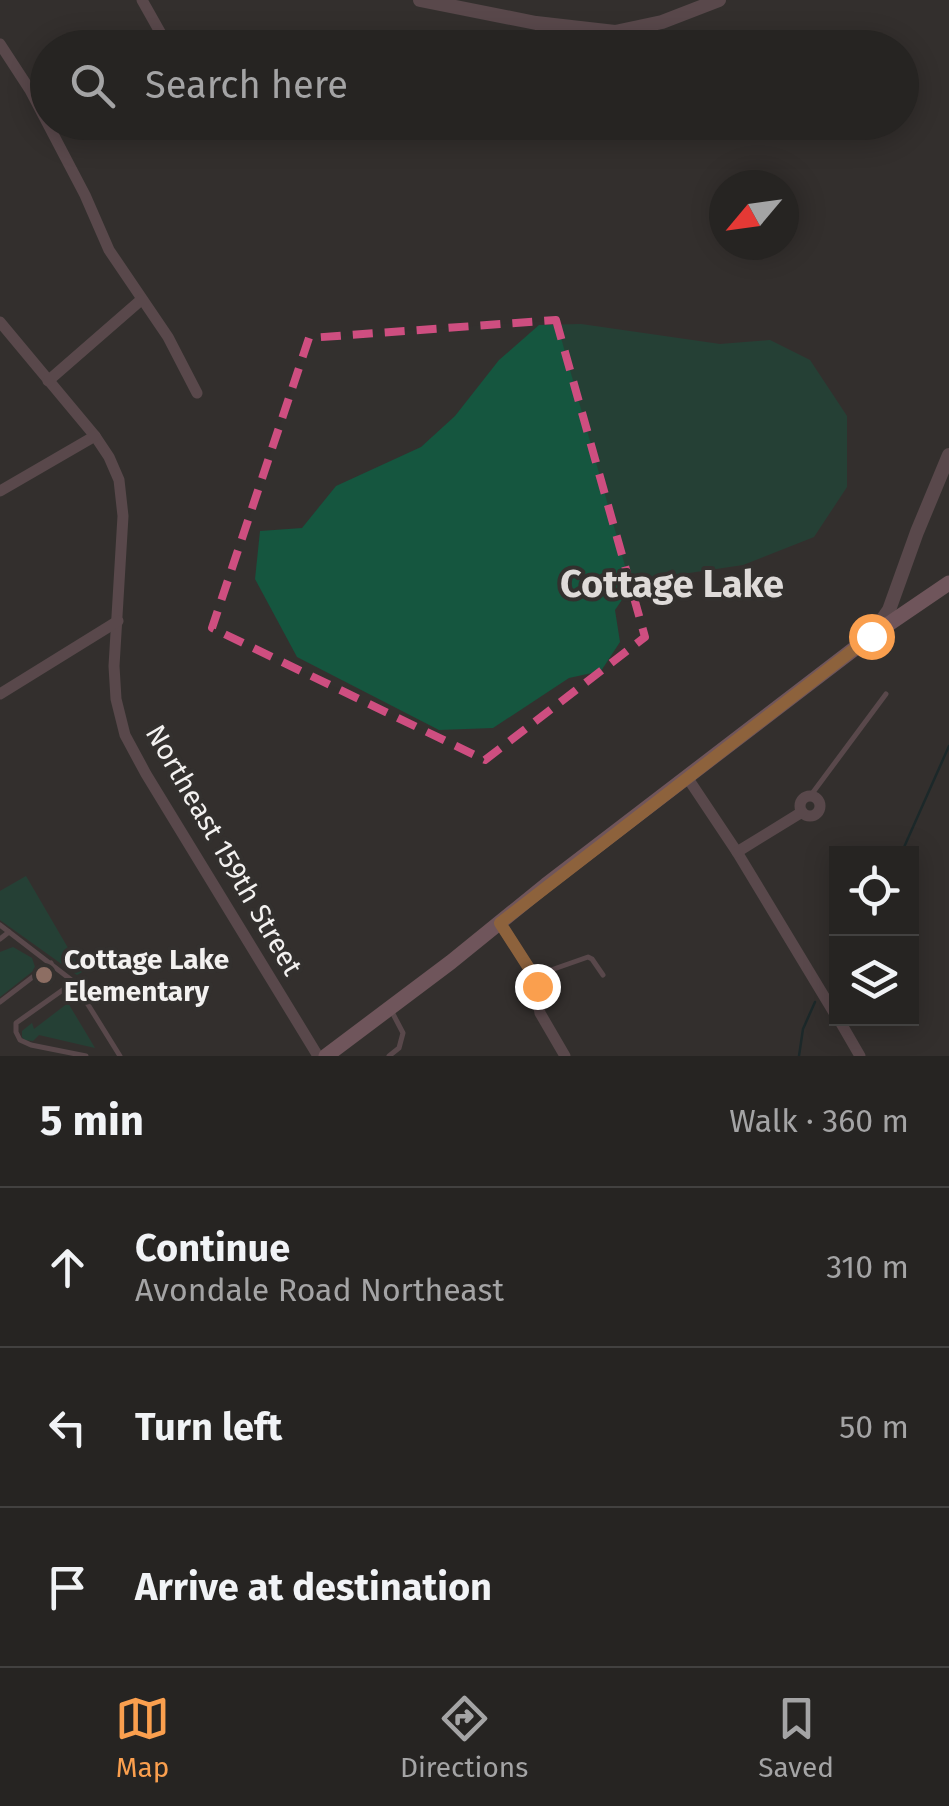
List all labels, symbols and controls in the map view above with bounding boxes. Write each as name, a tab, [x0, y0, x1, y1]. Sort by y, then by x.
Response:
search box	[30, 30, 919, 140]
icon: search	[65, 58, 120, 113]
text: Search here	[145, 62, 348, 108]
north arrow	[709, 170, 799, 260]
district label: Cottage Lake	[560, 561, 784, 607]
route start	[849, 614, 895, 660]
street label: Northeast 159th Street	[139, 719, 310, 982]
map controls	[829, 846, 919, 1026]
button: locate	[829, 846, 919, 936]
button: layers	[829, 936, 919, 1026]
place label: Cottage Lake Elementary	[64, 943, 229, 1008]
marker: Cottage Lake Elementary	[33, 964, 55, 986]
route end	[515, 964, 561, 1010]
text: 5 min	[40, 1096, 144, 1146]
text: Walk · 360 m	[729, 1102, 909, 1140]
text: Continue	[135, 1225, 290, 1271]
icon: ahead	[40, 1240, 95, 1295]
text: 310 m	[826, 1248, 909, 1286]
text: Avondale Road Northeast	[135, 1271, 504, 1309]
icon: left	[40, 1400, 95, 1455]
text: Turn left	[135, 1404, 282, 1450]
text: 50 m	[839, 1408, 909, 1446]
icon: arrive	[40, 1560, 95, 1615]
text: Arrive at destination	[135, 1564, 492, 1610]
tab: Map	[115, 1691, 170, 1784]
tab: Directions	[400, 1691, 528, 1784]
tab: Saved	[758, 1691, 834, 1784]

